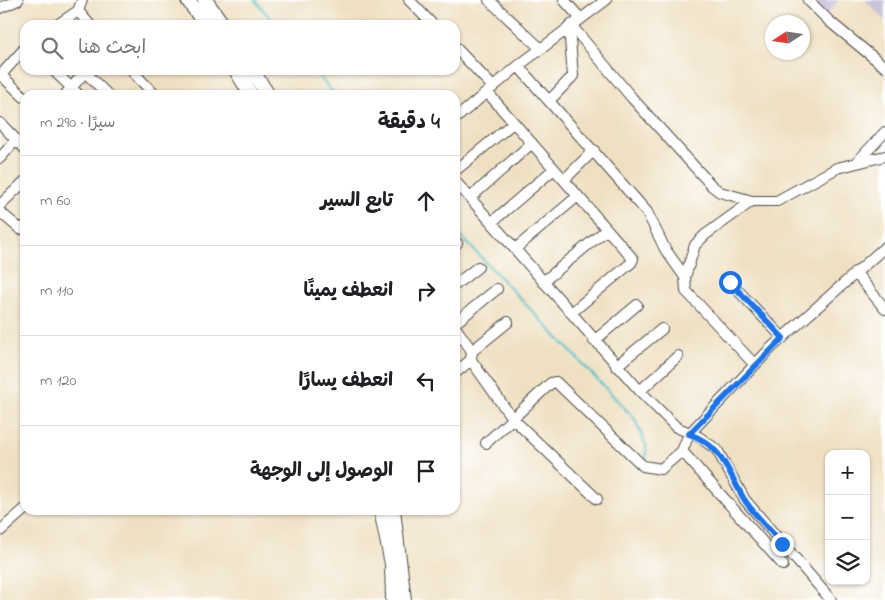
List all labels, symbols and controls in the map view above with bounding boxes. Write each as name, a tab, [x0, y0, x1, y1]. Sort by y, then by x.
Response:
north arrow	[765, 15, 810, 60]
search box	[20, 20, 460, 75]
icon: search	[38, 34, 66, 62]
text: ابحث هنا	[78, 35, 146, 62]
text: 4 دقيقة	[378, 108, 440, 138]
text: سيرًا · 290 m	[40, 111, 115, 135]
icon: ahead	[412, 187, 440, 215]
text: تابع السير	[321, 188, 393, 215]
text: 60 m	[40, 189, 70, 213]
route start	[719, 271, 742, 294]
icon: right	[412, 277, 440, 305]
text: انعطف يمينًا	[303, 278, 393, 305]
text: 110 m	[40, 279, 74, 303]
icon: left	[412, 367, 440, 395]
text: انعطف يسارًا	[298, 368, 393, 395]
text: 120 m	[40, 369, 76, 393]
map controls	[825, 450, 870, 585]
button: +	[825, 450, 870, 495]
icon: arrive	[412, 457, 440, 485]
text: الوصول إلى الوجهة	[250, 458, 393, 485]
button: −	[825, 495, 870, 540]
route end	[771, 533, 794, 556]
button: layers	[825, 540, 870, 585]

